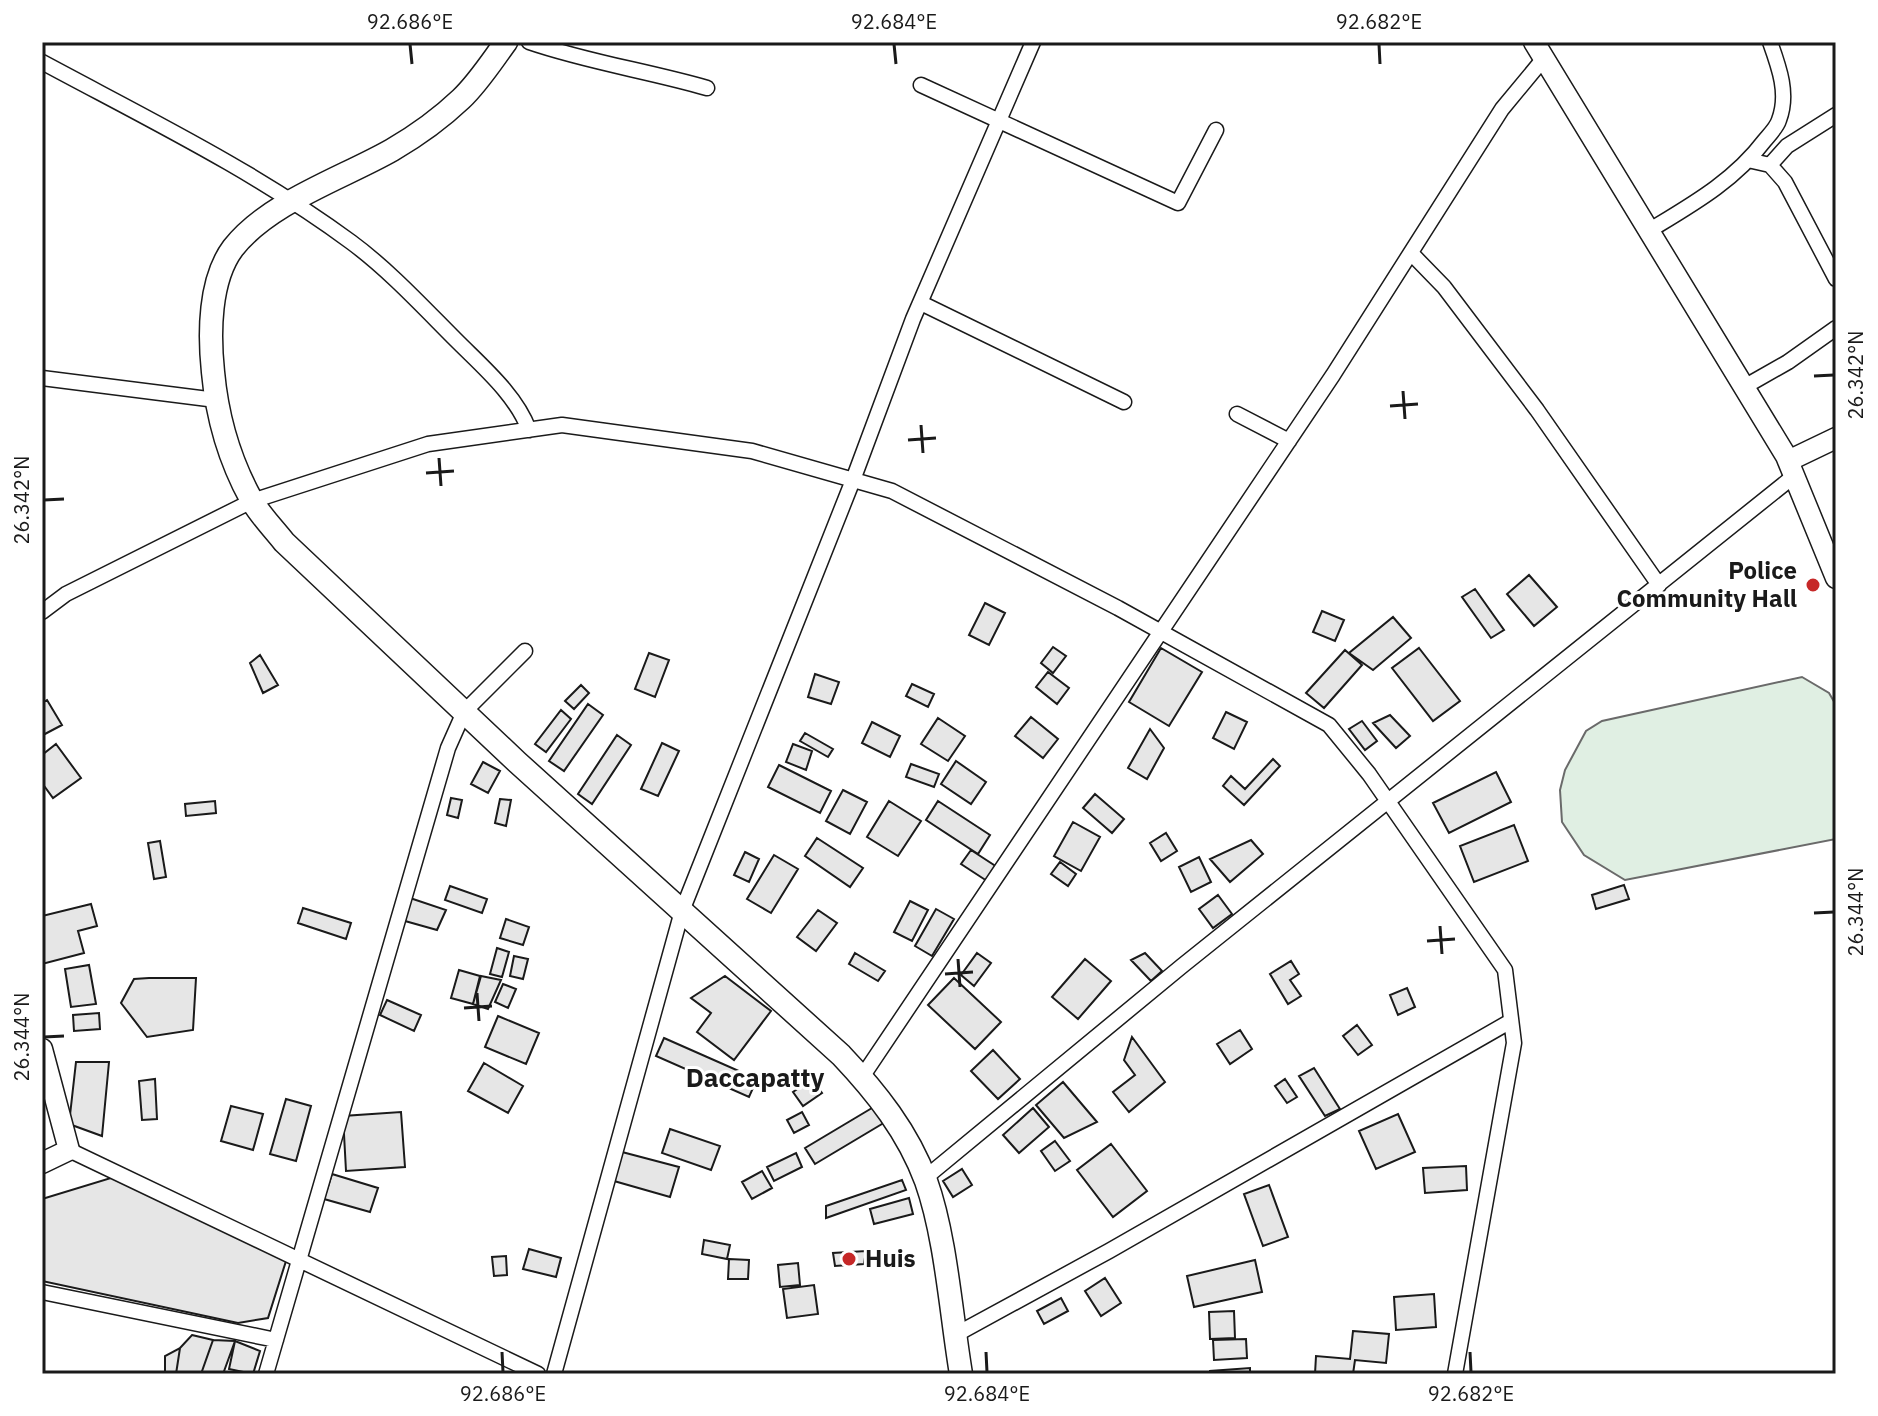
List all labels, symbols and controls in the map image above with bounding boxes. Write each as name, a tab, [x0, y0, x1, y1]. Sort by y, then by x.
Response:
text: 92.686°E	[367, 8, 453, 35]
text: 92.684°E	[851, 8, 937, 35]
text: 92.682°E	[1336, 8, 1422, 35]
text: 26.342°N	[1842, 331, 1869, 419]
text: 26.342°N	[8, 456, 35, 544]
place label: Police Community Hall	[1616, 554, 1797, 614]
marker: Police Community Hall	[1804, 576, 1822, 594]
text: 26.344°N	[1842, 868, 1869, 956]
text: 26.344°N	[8, 993, 35, 1081]
district label: Daccapatty	[686, 1060, 824, 1094]
place label: Huis	[865, 1242, 916, 1274]
marker: Huis	[840, 1250, 858, 1268]
text: 92.686°E	[460, 1380, 546, 1407]
text: 92.684°E	[944, 1380, 1030, 1407]
text: 92.682°E	[1428, 1380, 1514, 1407]

